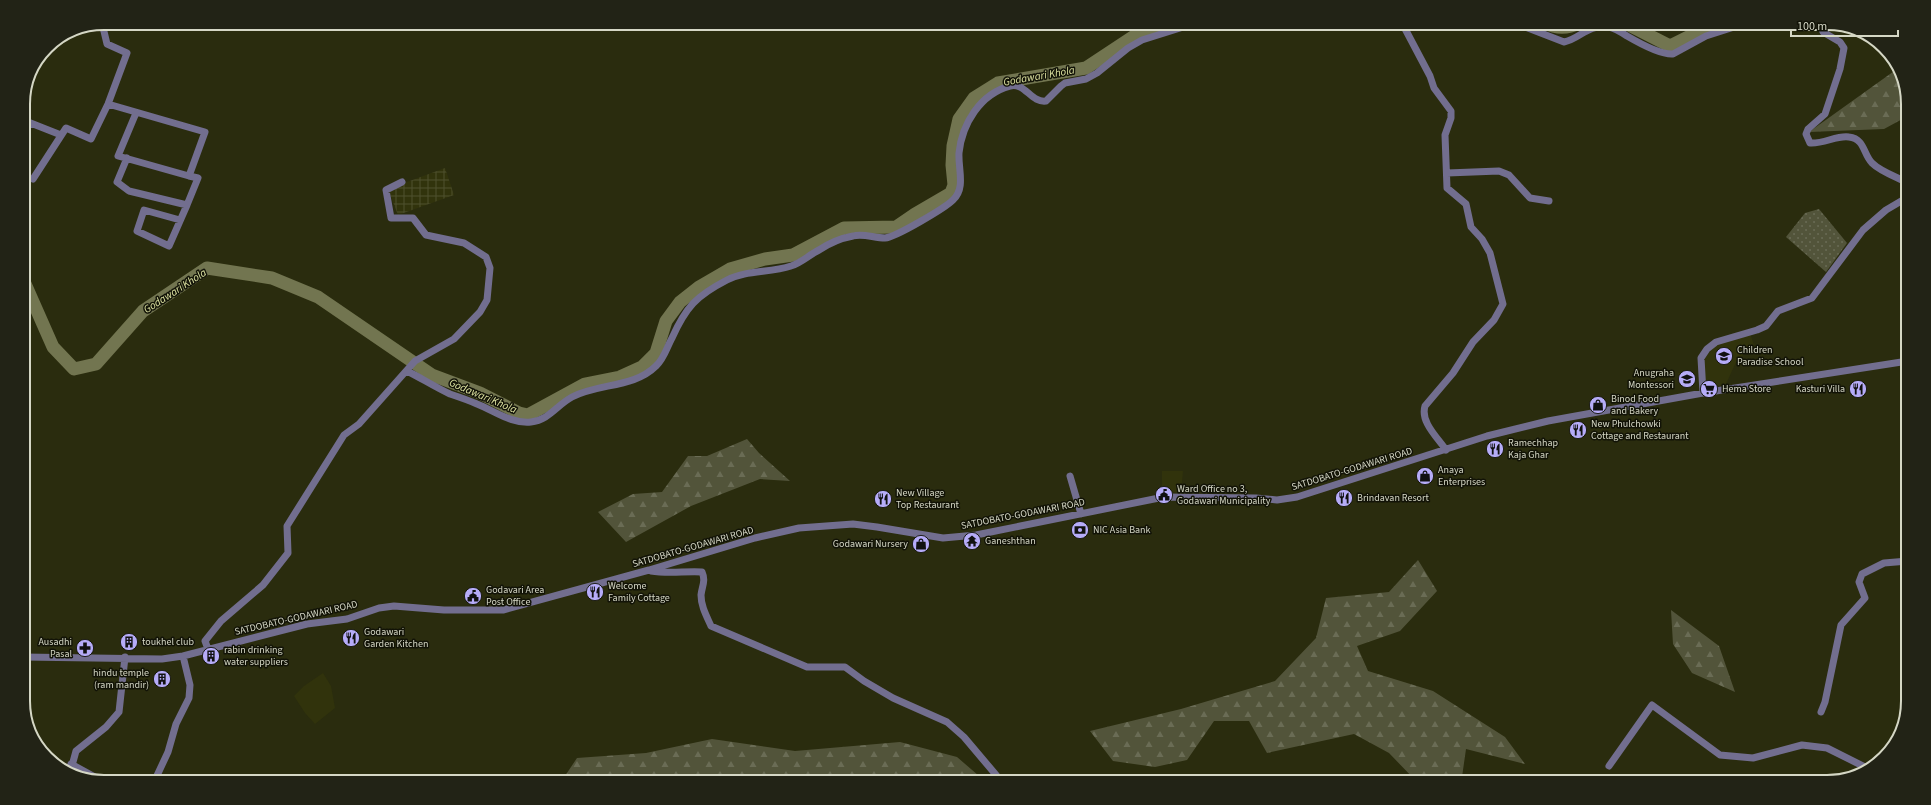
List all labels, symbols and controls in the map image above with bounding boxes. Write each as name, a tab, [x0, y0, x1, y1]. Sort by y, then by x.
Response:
scale bar	[1791, 12, 1898, 38]
text: 100 m	[1797, 18, 1827, 35]
water label: Godawari Khola	[1002, 62, 1076, 90]
water label: Godawari Khola	[141, 265, 209, 317]
place label: Children Paradise School	[1737, 343, 1804, 369]
school or university icon: Children Paradise School	[1714, 346, 1734, 366]
place label: Anugraha Montessori	[1628, 366, 1674, 392]
school or university icon: Anugraha Montessori	[1677, 369, 1697, 389]
water label: Godawari Khola	[447, 375, 519, 417]
supermarket icon: Hema Store	[1699, 379, 1719, 399]
restaurant icon: Kasturi Villa	[1848, 379, 1868, 399]
place label: Hema Store	[1722, 382, 1771, 396]
place label: Kasturi Villa	[1796, 382, 1845, 396]
place label: Binod Food and Bakery	[1611, 392, 1659, 418]
shop icon: Binod Food and Bakery	[1588, 395, 1608, 415]
place label: New Phulchowki Cottage and Restaurant	[1591, 417, 1689, 443]
restaurant icon: New Phulchowki Cottage and Restaurant	[1568, 420, 1588, 440]
place label: Ramechhap Kaja Ghar	[1508, 436, 1558, 462]
restaurant icon: Ramechhap Kaja Ghar	[1485, 439, 1505, 459]
street label: SATDOBATO-GODAWARI ROAD	[1290, 444, 1414, 494]
place label: Anaya Enterprises	[1438, 463, 1485, 489]
shop icon: Anaya Enterprises	[1415, 466, 1435, 486]
place label: Ward Office no 3, Godawari Municipality	[1177, 482, 1271, 508]
public building icon: Ward Office no 3, Godawari Municipality	[1154, 485, 1174, 505]
place label: New Village Top Restaurant	[896, 486, 960, 512]
restaurant icon: Brindavan Resort	[1334, 488, 1354, 508]
restaurant icon: New Village Top Restaurant	[873, 489, 893, 509]
place label: Brindavan Resort	[1357, 491, 1429, 505]
street label: SATDOBATO-GODAWARI ROAD	[960, 495, 1086, 533]
bank icon: NIC Asia Bank	[1070, 520, 1090, 540]
street label: SATDOBATO-GODAWARI ROAD	[631, 523, 755, 571]
place label: NIC Asia Bank	[1093, 523, 1151, 537]
temple icon: Ganeshthan	[962, 531, 982, 551]
shop icon: Godawari Nursery	[911, 534, 931, 554]
place label: Ganeshthan	[985, 534, 1036, 548]
place label: Godawari Nursery	[833, 537, 908, 551]
place label: Welcome Family Cottage	[608, 579, 670, 605]
restaurant icon: Welcome Family Cottage	[585, 582, 605, 602]
place label: Godavari Area Post Office	[486, 583, 544, 609]
public building icon: Godavari Area Post Office	[463, 586, 483, 606]
street label: SATDOBATO-GODAWARI ROAD	[233, 597, 359, 639]
place label: Godawari Garden Kitchen	[364, 625, 428, 651]
restaurant icon: Godawari Garden Kitchen	[341, 628, 361, 648]
building icon: toukhel club	[119, 632, 139, 652]
place label: Ausadhi Pasal	[39, 635, 72, 661]
place label: toukhel club	[142, 635, 195, 649]
pharmacy icon: Ausadhi Pasal	[75, 638, 95, 658]
place label: rabin drinking water suppliers	[224, 643, 288, 669]
building icon: rabin drinking water suppliers	[201, 646, 221, 666]
place label: hindu temple (ram mandir)	[93, 666, 149, 692]
building icon: hindu temple (ram mandir)	[152, 669, 172, 689]

